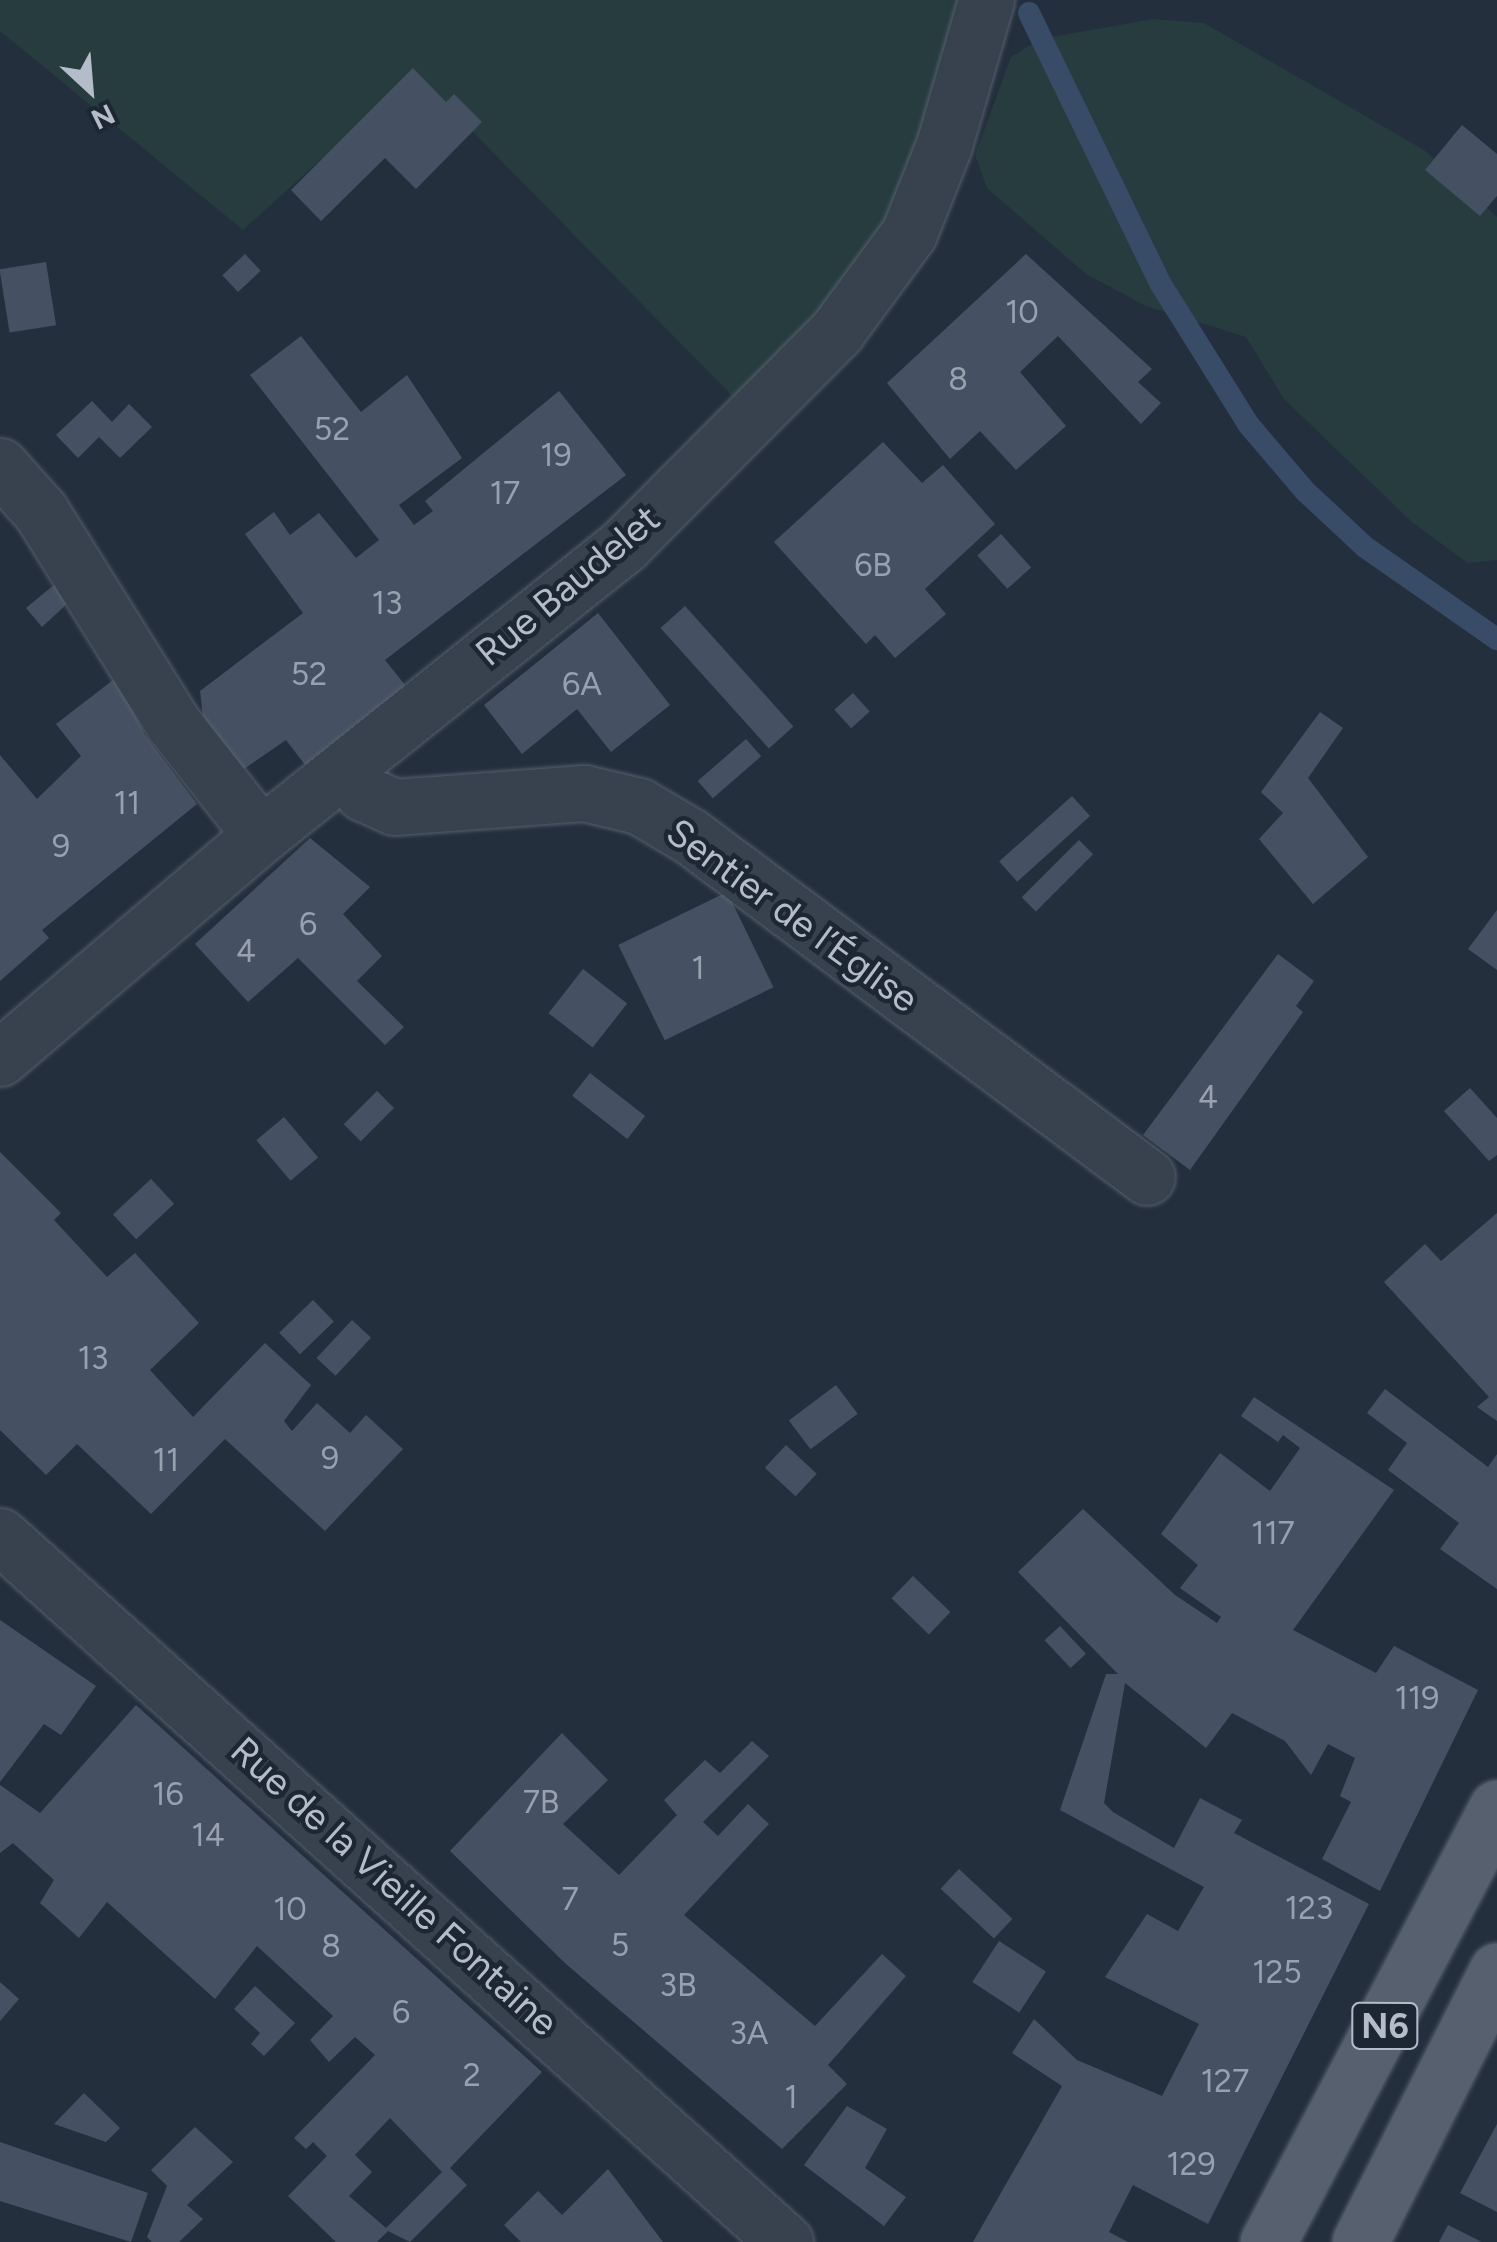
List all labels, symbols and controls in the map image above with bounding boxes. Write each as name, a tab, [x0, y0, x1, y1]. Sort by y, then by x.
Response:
north arrow	[40, 40, 140, 140]
text: N	[86, 97, 120, 137]
house number: 10	[1005, 293, 1039, 331]
house number: 8	[948, 360, 968, 398]
house number: 52	[314, 410, 350, 448]
house number: 19	[540, 436, 572, 474]
house number: 17	[490, 474, 520, 512]
street label: Rue Baudelet	[467, 496, 669, 676]
house number: 6B	[854, 546, 892, 584]
house number: 13	[372, 584, 402, 622]
house number: 52	[291, 655, 327, 693]
house number: 6A	[562, 665, 602, 703]
house number: 11	[114, 784, 140, 822]
street label: Sentier de l’Église	[657, 810, 927, 1022]
house number: 9	[52, 827, 70, 865]
house number: 6	[299, 905, 317, 943]
house number: 4	[236, 932, 256, 970]
house number: 1	[691, 949, 705, 987]
house number: 4	[1198, 1078, 1218, 1116]
house number: 13	[78, 1339, 108, 1377]
house number: 9	[321, 1439, 339, 1477]
house number: 11	[153, 1441, 179, 1479]
house number: 117	[1251, 1514, 1295, 1552]
house number: 119	[1395, 1679, 1439, 1717]
street label: Rue de la Vieille Fontaine	[221, 1728, 567, 2046]
house number: 16	[152, 1775, 184, 1813]
house number: 7B	[523, 1783, 559, 1821]
house number: 14	[191, 1816, 225, 1854]
house number: 7	[561, 1880, 579, 1918]
house number: 123	[1285, 1889, 1333, 1927]
house number: 10	[273, 1890, 307, 1928]
house number: 5	[611, 1926, 629, 1964]
house number: 8	[321, 1927, 341, 1965]
house number: 125	[1252, 1953, 1302, 1991]
house number: 3B	[660, 1966, 696, 2004]
house number: 6	[392, 1993, 410, 2031]
road number: N6	[1350, 1996, 1420, 2056]
house number: 3A	[729, 2014, 769, 2052]
house number: 2	[463, 2056, 481, 2094]
house number: 127	[1201, 2062, 1249, 2100]
house number: 1	[784, 2078, 798, 2116]
house number: 129	[1166, 2145, 1216, 2183]

